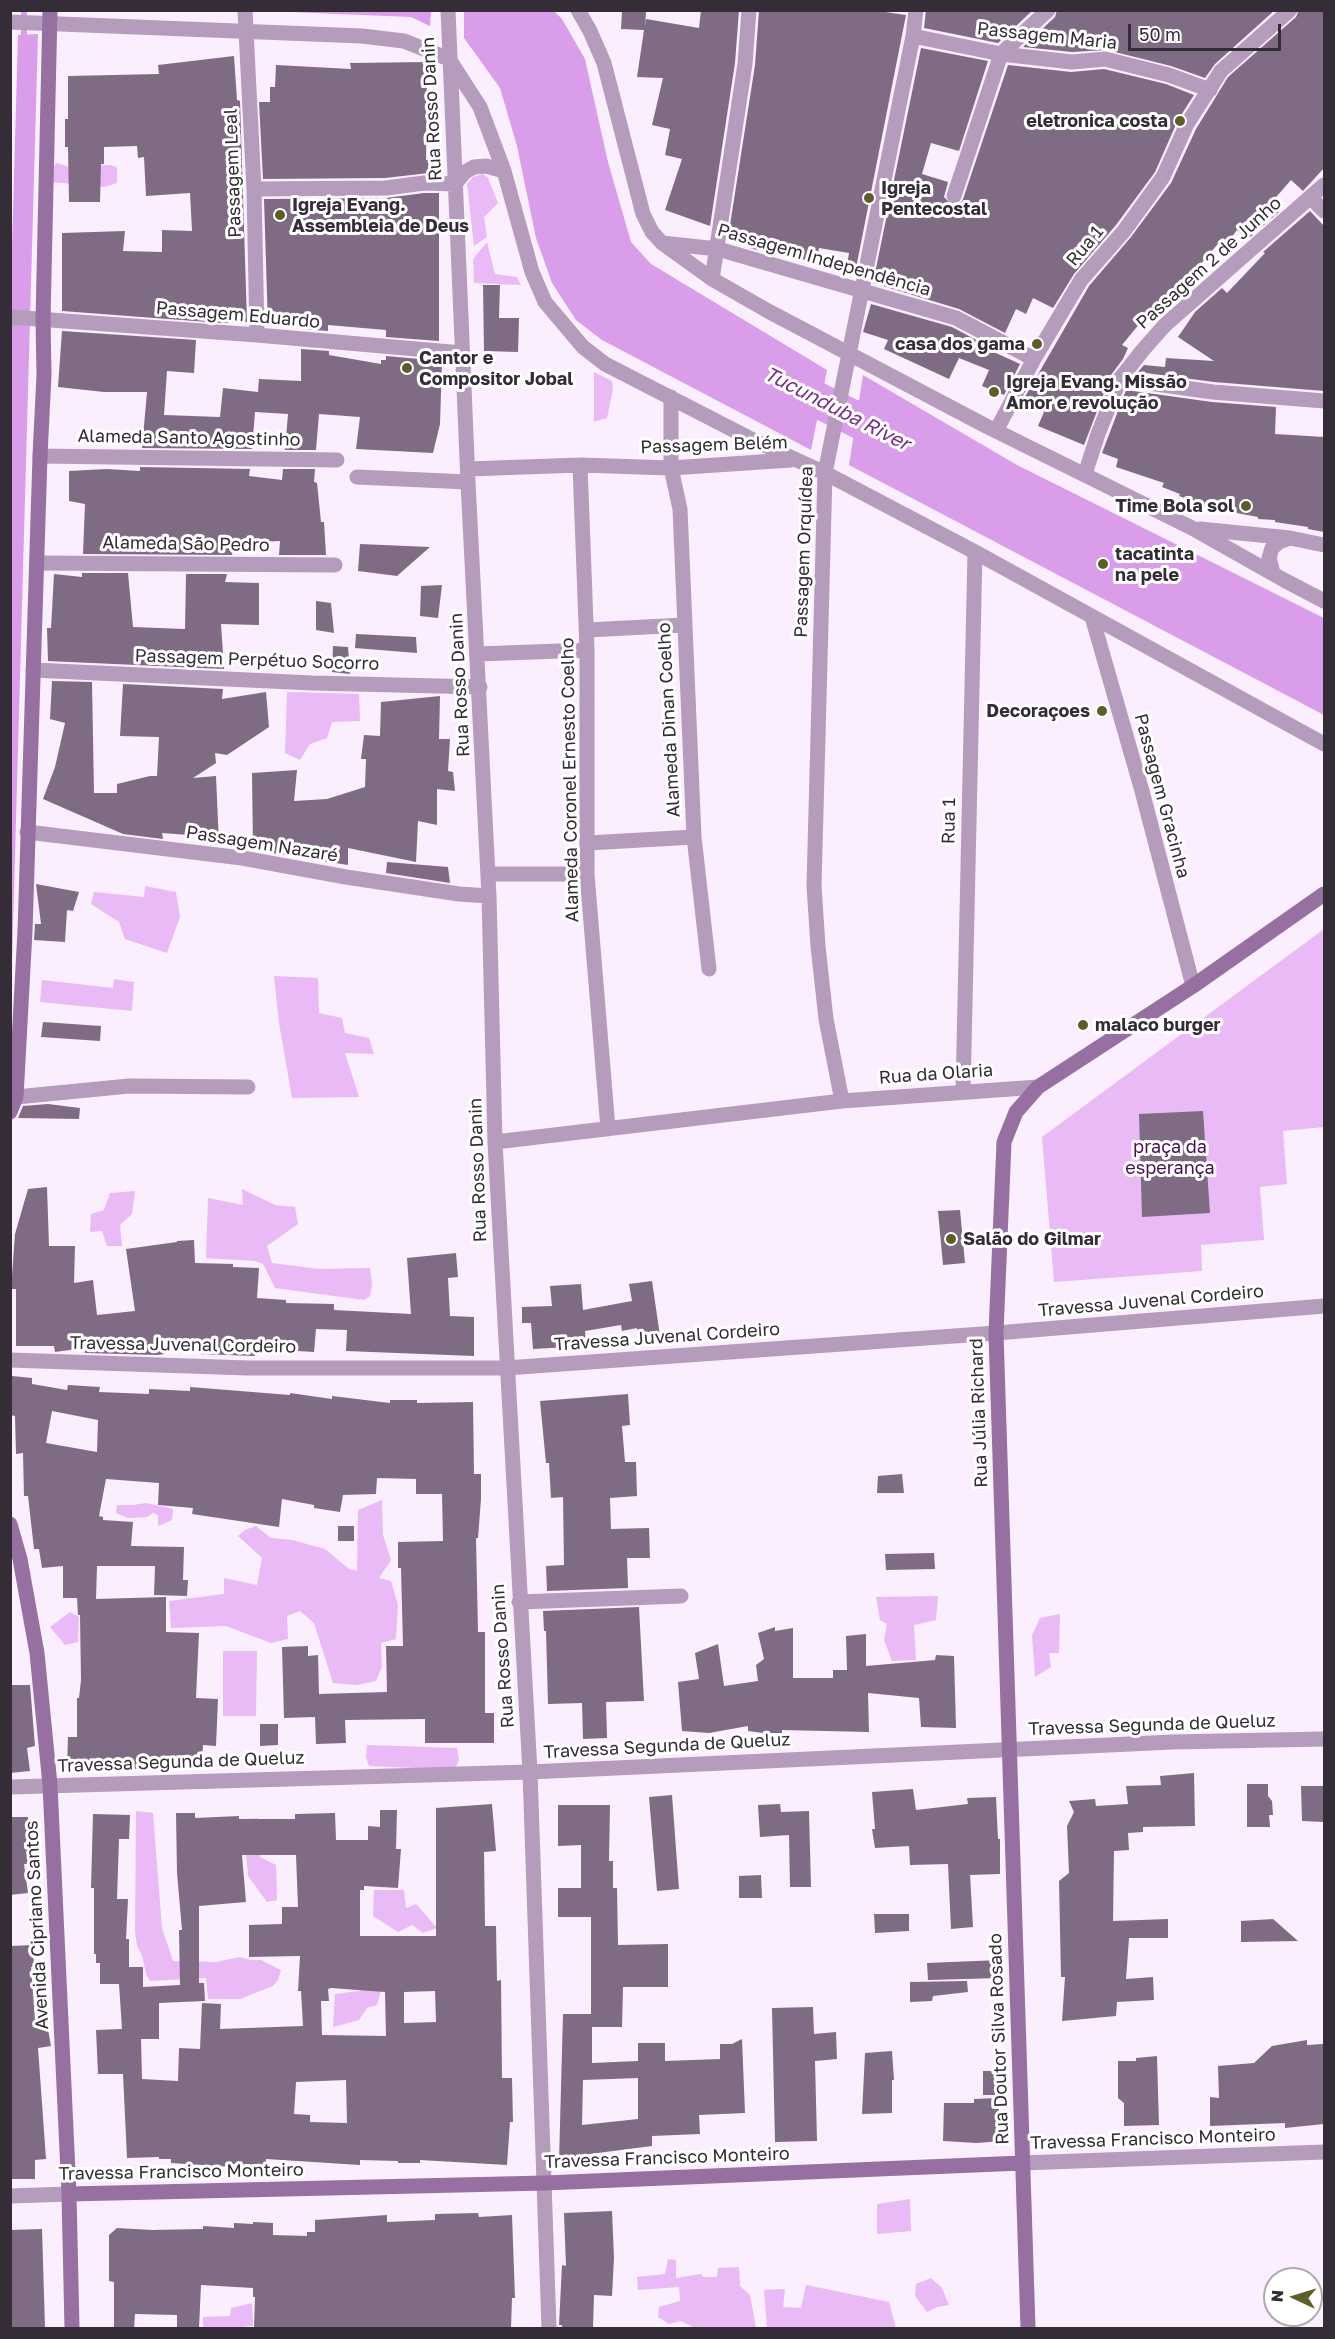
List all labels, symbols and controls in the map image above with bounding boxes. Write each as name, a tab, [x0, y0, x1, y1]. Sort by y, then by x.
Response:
scale bar	[1131, 12, 1284, 50]
street label: Passagem Maria	[976, 18, 1118, 54]
text: 50 m	[1139, 23, 1181, 45]
street label: Rua Rosso Danin	[417, 36, 447, 182]
street label: Passagem Leal	[220, 108, 246, 238]
place label: eletronica costa	[1026, 110, 1168, 132]
marker: eletronica costa	[1173, 114, 1187, 128]
place label: Igreja Pentecostal	[881, 177, 987, 219]
marker: Igreja Pentecostal	[862, 191, 876, 205]
street label: Passagem 2 de Junho	[1132, 192, 1286, 334]
place label: Igreja Evang. Assembleia de Deus	[292, 194, 469, 236]
marker: Igreja Evang. Assembleia de Deus	[273, 208, 287, 222]
street label: Passagem Independência	[715, 219, 933, 301]
street label: Rua 1	[1062, 221, 1108, 271]
street label: Passagem Eduardo	[155, 297, 321, 333]
place label: casa dos gama	[895, 333, 1025, 355]
marker: casa dos gama	[1030, 337, 1044, 351]
place label: Cantor e Compositor Jobal	[419, 347, 573, 389]
marker: Cantor e Compositor Jobal	[400, 361, 414, 375]
water label: Tucunduba River	[760, 362, 914, 456]
place label: Igreja Evang. Missão Amor e revolução	[1006, 371, 1187, 413]
marker: Igreja Evang. Missão Amor e revolução	[987, 385, 1001, 399]
street label: Alameda Santo Agostinho	[77, 425, 301, 451]
street label: Passagem Belém	[640, 432, 788, 458]
street label: Passagem Orquídea	[790, 466, 818, 638]
place label: Time Bola sol	[1115, 495, 1234, 517]
marker: Time Bola sol	[1239, 499, 1253, 513]
street label: Alameda São Pedro	[102, 532, 270, 556]
place label: tacatinta na pele	[1115, 543, 1194, 586]
marker: tacatinta na pele	[1096, 557, 1110, 571]
street label: Rua Rosso Danin	[445, 612, 475, 758]
street label: Alameda Dinan Coelho	[653, 622, 685, 818]
street label: Alameda Coronel Ernesto Coelho	[557, 637, 583, 923]
street label: Passagem Perpétuo Socorro	[134, 645, 380, 675]
place label: Decoraçoes	[986, 700, 1090, 722]
marker: Decoraçoes	[1095, 704, 1109, 718]
street label: Passagem Gracinha	[1130, 711, 1194, 881]
street label: Rua 1	[938, 798, 960, 844]
street label: Passagem Nazaré	[185, 821, 339, 867]
place label: malaco burger	[1095, 1014, 1221, 1036]
marker: malaco burger	[1076, 1018, 1090, 1032]
street label: Rua da Olaria	[878, 1059, 994, 1089]
street label: Rua Rosso Danin	[465, 1097, 491, 1243]
park label: praça da esperança	[1125, 1136, 1215, 1178]
place label: Salão do Gilmar	[963, 1228, 1101, 1250]
marker: Salão do Gilmar	[944, 1232, 958, 1246]
street label: Travessa Juvenal Cordeiro	[1037, 1280, 1265, 1322]
street label: Travessa Juvenal Cordeiro	[553, 1318, 781, 1356]
street label: Travessa Juvenal Cordeiro	[70, 1332, 296, 1358]
street label: Rua Júlia Richard	[966, 1338, 992, 1488]
street label: Rua Rosso Danin	[487, 1583, 519, 1729]
street label: Travessa Segunda de Queluz	[1028, 1710, 1276, 1740]
street label: Travessa Segunda de Queluz	[543, 1729, 791, 1763]
street label: Travessa Segunda de Queluz	[57, 1747, 305, 1777]
street label: Avenida Cipriano Santos	[21, 1820, 53, 2030]
street label: Rua Doutor Silva Rosado	[985, 1933, 1013, 2145]
street label: Travessa Francisco Monteiro	[1030, 2124, 1276, 2154]
street label: Travessa Francisco Monteiro	[544, 2143, 790, 2173]
street label: Travessa Francisco Monteiro	[58, 2159, 304, 2185]
north arrow	[1263, 2267, 1323, 2327]
text: N	[1267, 2289, 1287, 2303]

